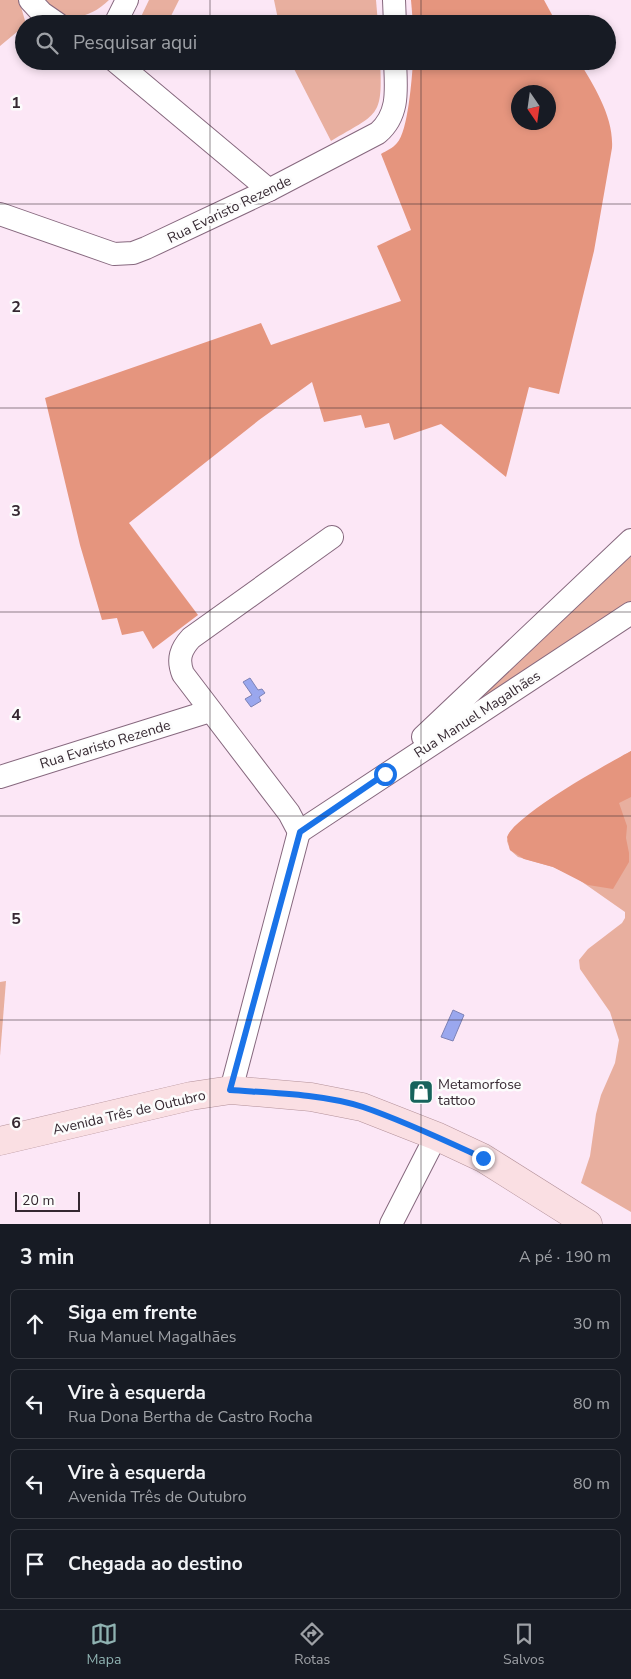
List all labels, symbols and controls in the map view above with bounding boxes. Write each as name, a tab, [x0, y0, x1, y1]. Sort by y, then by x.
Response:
search box	[15, 15, 616, 70]
icon: search	[33, 29, 61, 57]
text: Pesquisar aqui	[73, 30, 197, 56]
north arrow	[511, 85, 556, 130]
text: 1	[11, 92, 21, 114]
street label: Rua Evaristo Rezende	[164, 171, 294, 248]
text: 2	[11, 296, 21, 318]
text: 3	[11, 500, 21, 522]
street label: Rua Manuel Magalhães	[410, 666, 544, 763]
text: 4	[11, 704, 21, 726]
street label: Rua Evaristo Rezende	[37, 716, 173, 773]
route start	[374, 763, 397, 786]
text: 5	[11, 908, 21, 930]
place label: Metamorfose tattoo	[438, 1075, 521, 1110]
shop icon: Metamorfose tattoo	[408, 1079, 434, 1105]
street label: Avenida Três de Outubro	[51, 1086, 208, 1139]
text: 6	[11, 1112, 21, 1134]
route end	[472, 1147, 495, 1170]
scale bar	[15, 1189, 80, 1212]
text: 20 m	[22, 1191, 54, 1210]
text: 3 min	[20, 1243, 74, 1271]
text: A pé · 190 m	[519, 1246, 611, 1268]
text: Siga em frente	[68, 1300, 197, 1326]
icon: ahead	[21, 1310, 49, 1338]
text: 30 m	[573, 1313, 610, 1335]
text: Rua Manuel Magalhães	[68, 1326, 236, 1348]
text: Vire à esquerda	[68, 1380, 206, 1406]
icon: left	[21, 1390, 49, 1418]
text: 80 m	[573, 1393, 610, 1415]
text: Rua Dona Bertha de Castro Rocha	[68, 1406, 313, 1428]
text: Vire à esquerda	[68, 1460, 206, 1486]
icon: left	[21, 1470, 49, 1498]
text: 80 m	[573, 1473, 610, 1495]
text: Avenida Três de Outubro	[68, 1486, 247, 1508]
icon: arrive	[21, 1550, 49, 1578]
text: Chegada ao destino	[68, 1551, 243, 1577]
tab: Mapa	[86, 1620, 121, 1669]
tab: Rotas	[294, 1620, 330, 1669]
tab: Salvos	[503, 1620, 545, 1669]

